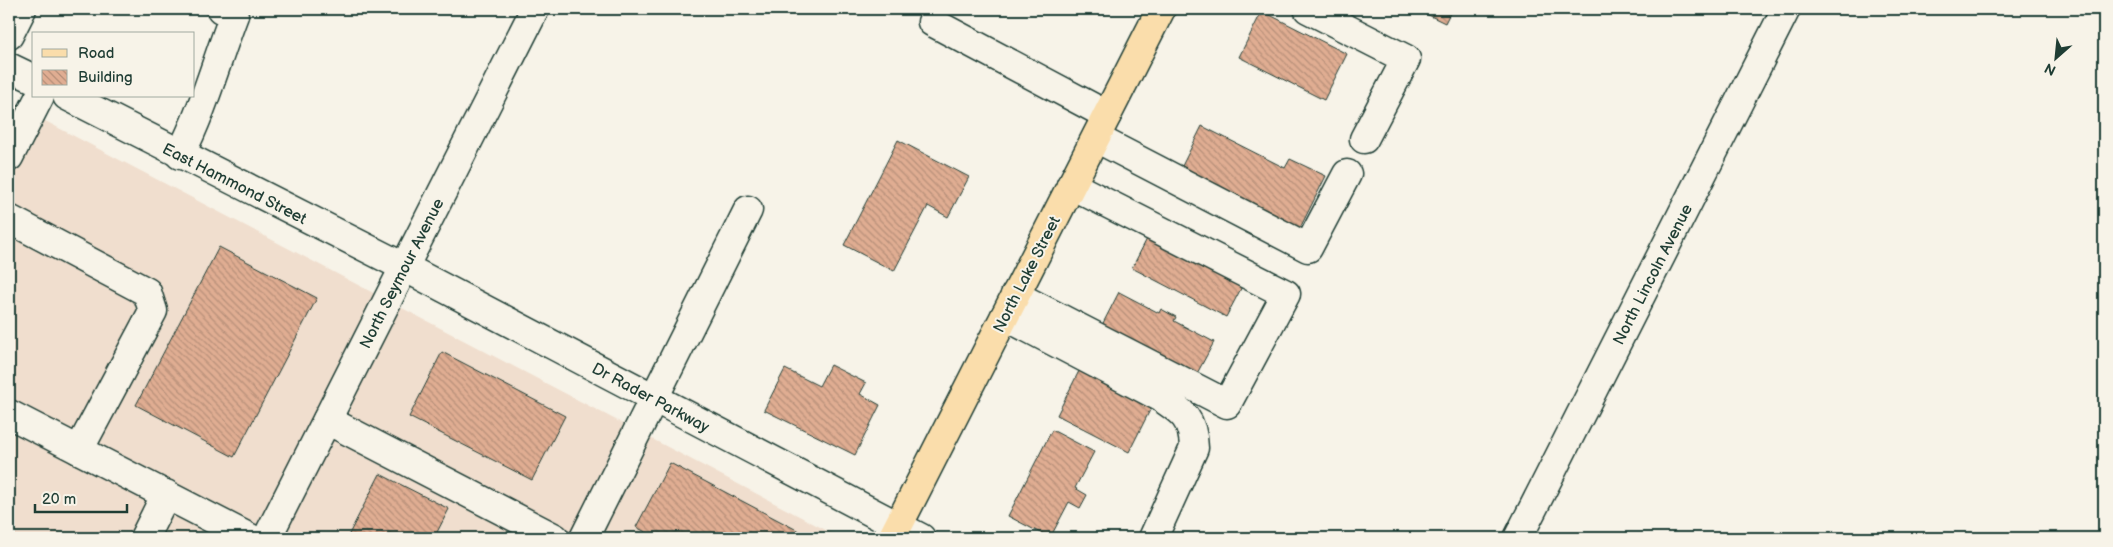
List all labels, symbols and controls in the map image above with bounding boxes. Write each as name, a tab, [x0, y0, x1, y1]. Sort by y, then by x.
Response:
legend	[32, 32, 195, 98]
north arrow	[2030, 32, 2080, 82]
text: Road	[78, 44, 114, 63]
text: N	[2042, 59, 2059, 79]
text: Building	[78, 68, 133, 87]
street label: East Hammond Street	[159, 140, 310, 229]
street label: North Seymour Avenue	[356, 195, 449, 352]
street label: North Lincoln Avenue	[1610, 201, 1697, 348]
street label: North Lake Street	[990, 213, 1065, 336]
street label: Dr Rader Parkway	[588, 359, 713, 438]
scale bar	[35, 482, 128, 514]
text: 20 m	[42, 490, 76, 509]

